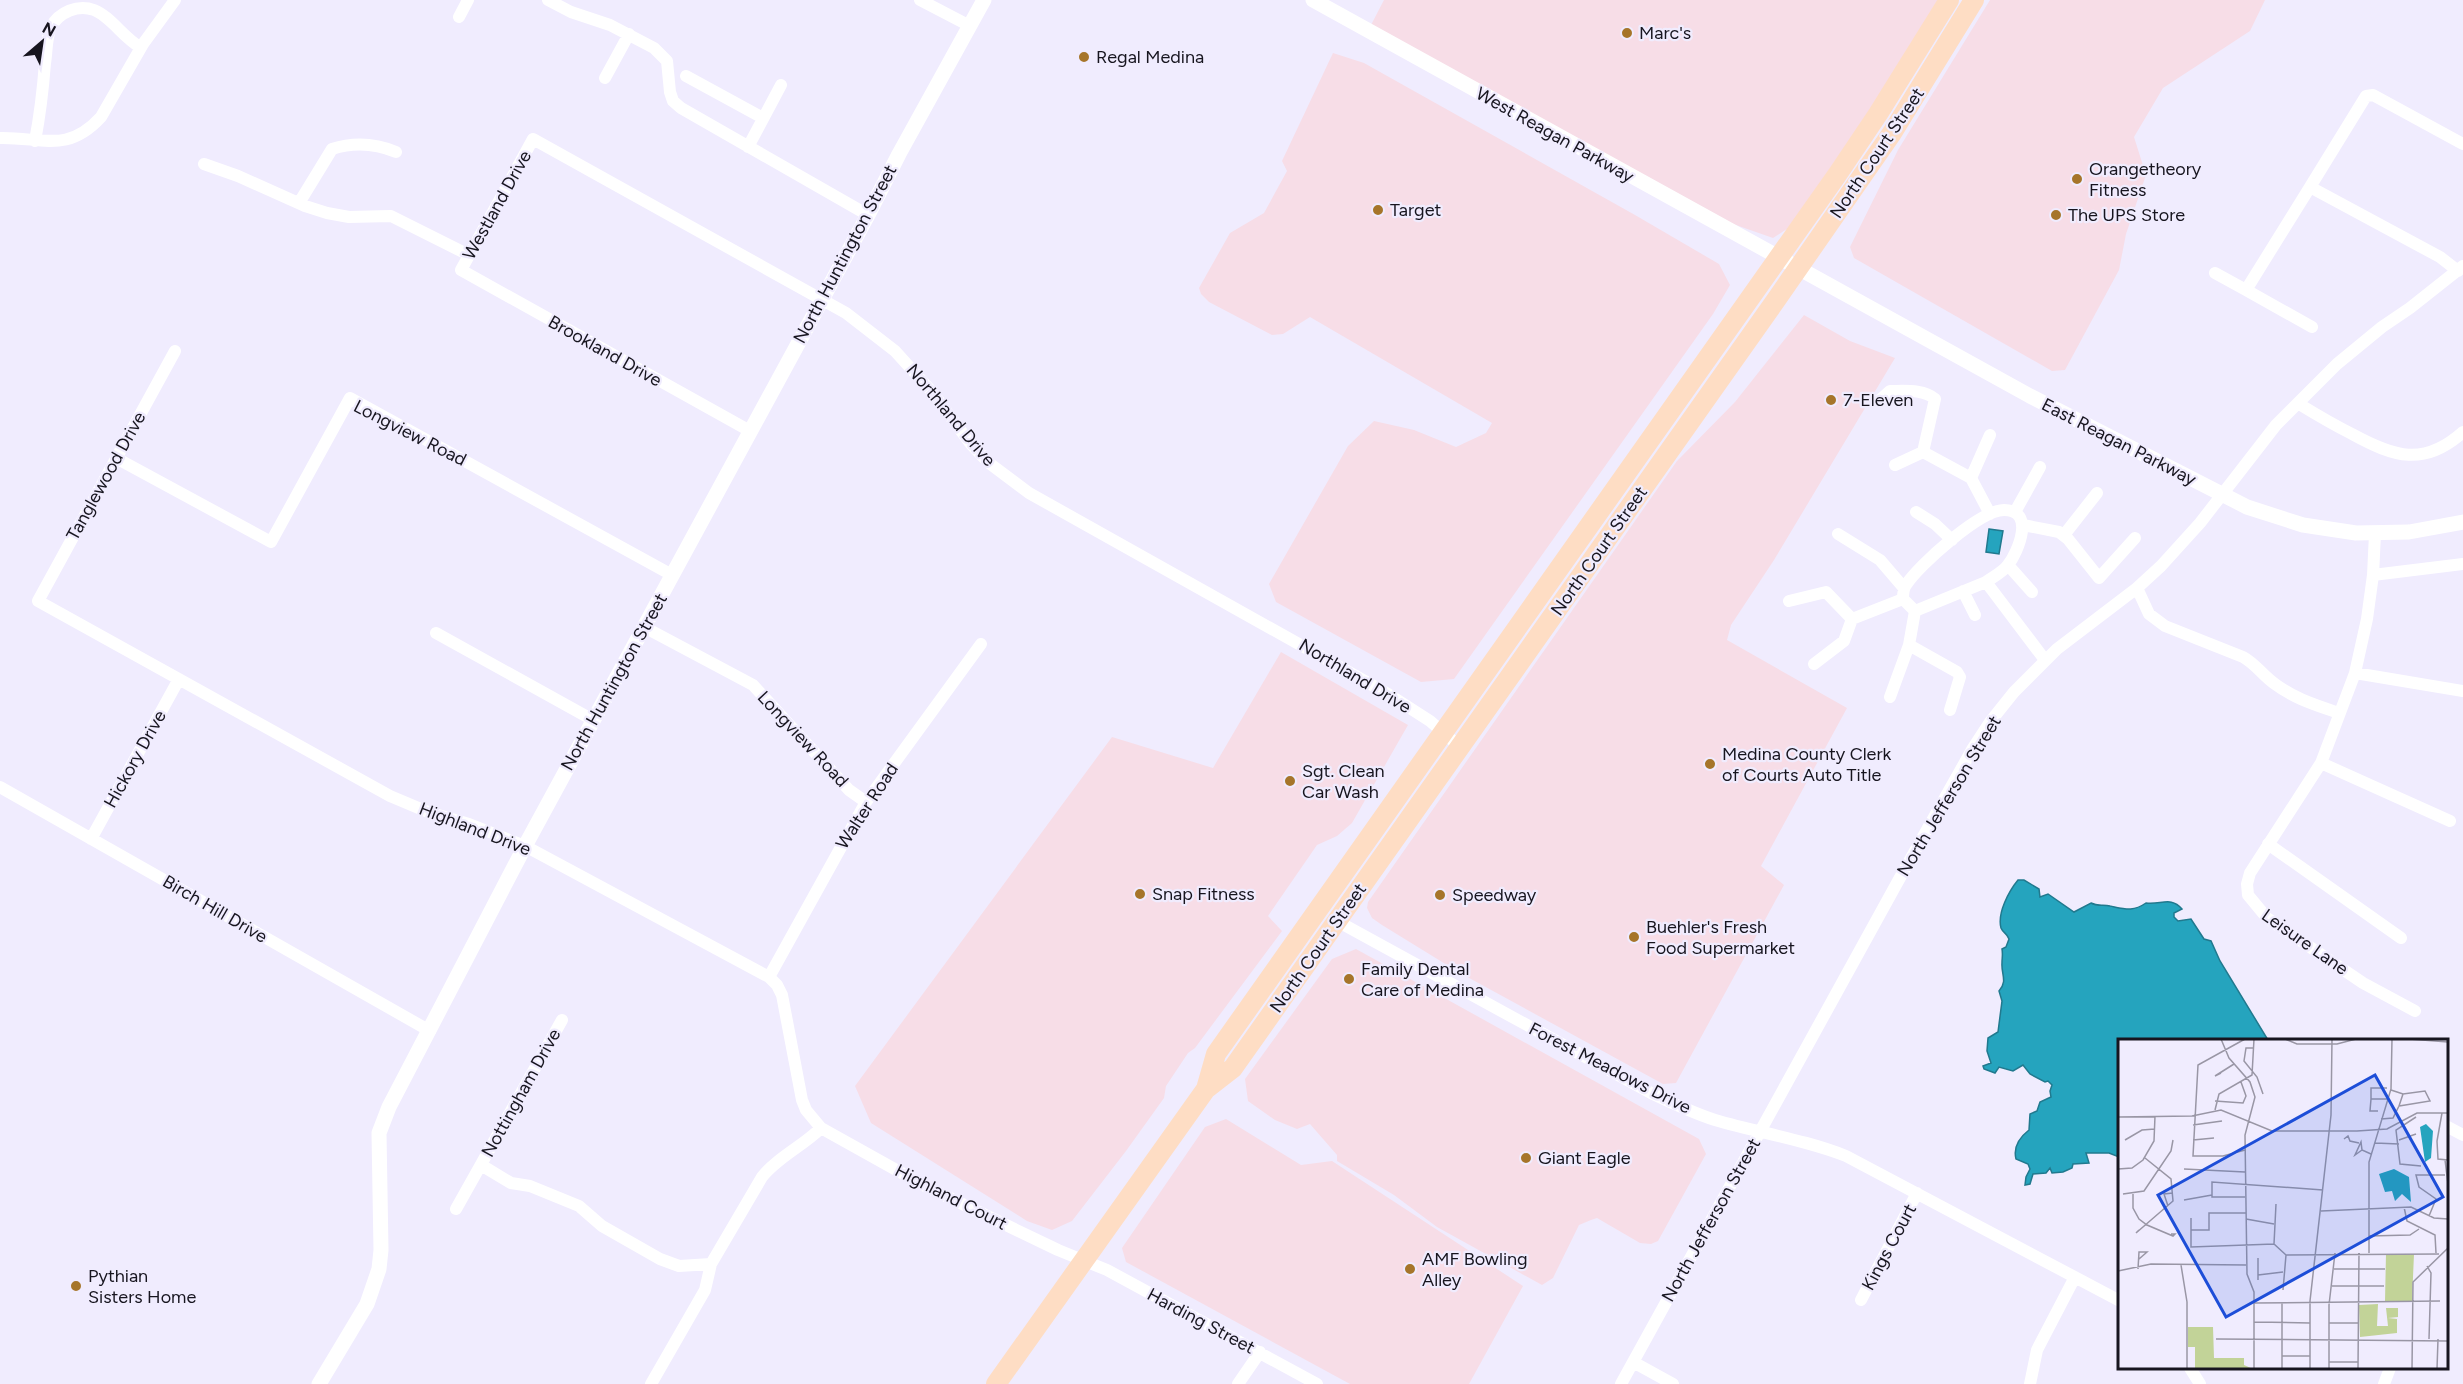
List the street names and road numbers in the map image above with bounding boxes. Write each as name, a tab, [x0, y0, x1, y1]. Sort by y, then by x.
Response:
street label: West Reagan Parkway	[1472, 82, 1638, 188]
street label: North Court Street	[1825, 83, 1929, 223]
street label: Westland Drive	[458, 146, 536, 263]
street label: North Huntington Street	[789, 161, 902, 347]
street label: Brookland Drive	[544, 311, 666, 391]
street label: Northland Drive	[902, 359, 1000, 471]
street label: East Reagan Parkway	[2038, 393, 2200, 491]
street label: Longview Road	[350, 395, 470, 471]
street label: Tanglewood Drive	[62, 408, 151, 544]
street label: North Court Street	[1546, 482, 1652, 620]
street label: North Huntington Street	[556, 589, 672, 774]
street label: Northland Drive	[1295, 634, 1415, 718]
street label: Longview Road	[753, 686, 853, 792]
street label: Hickory Drive	[99, 706, 171, 812]
street label: North Jefferson Street	[1892, 711, 2006, 880]
street label: Walter Road	[831, 759, 903, 853]
street label: Highland Drive	[416, 798, 534, 860]
street label: Birch Hill Drive	[159, 870, 271, 948]
street label: North Court Street	[1265, 879, 1371, 1017]
street label: Leisure Lane	[2257, 904, 2353, 980]
street label: Forest Meadows Drive	[1525, 1018, 1695, 1119]
street label: Nottingham Drive	[477, 1025, 565, 1161]
street label: North Jefferson Street	[1657, 1134, 1765, 1306]
street label: Highland Court	[891, 1159, 1011, 1235]
street label: Kings Court	[1857, 1200, 1921, 1294]
street label: Harding Street	[1143, 1283, 1259, 1359]

